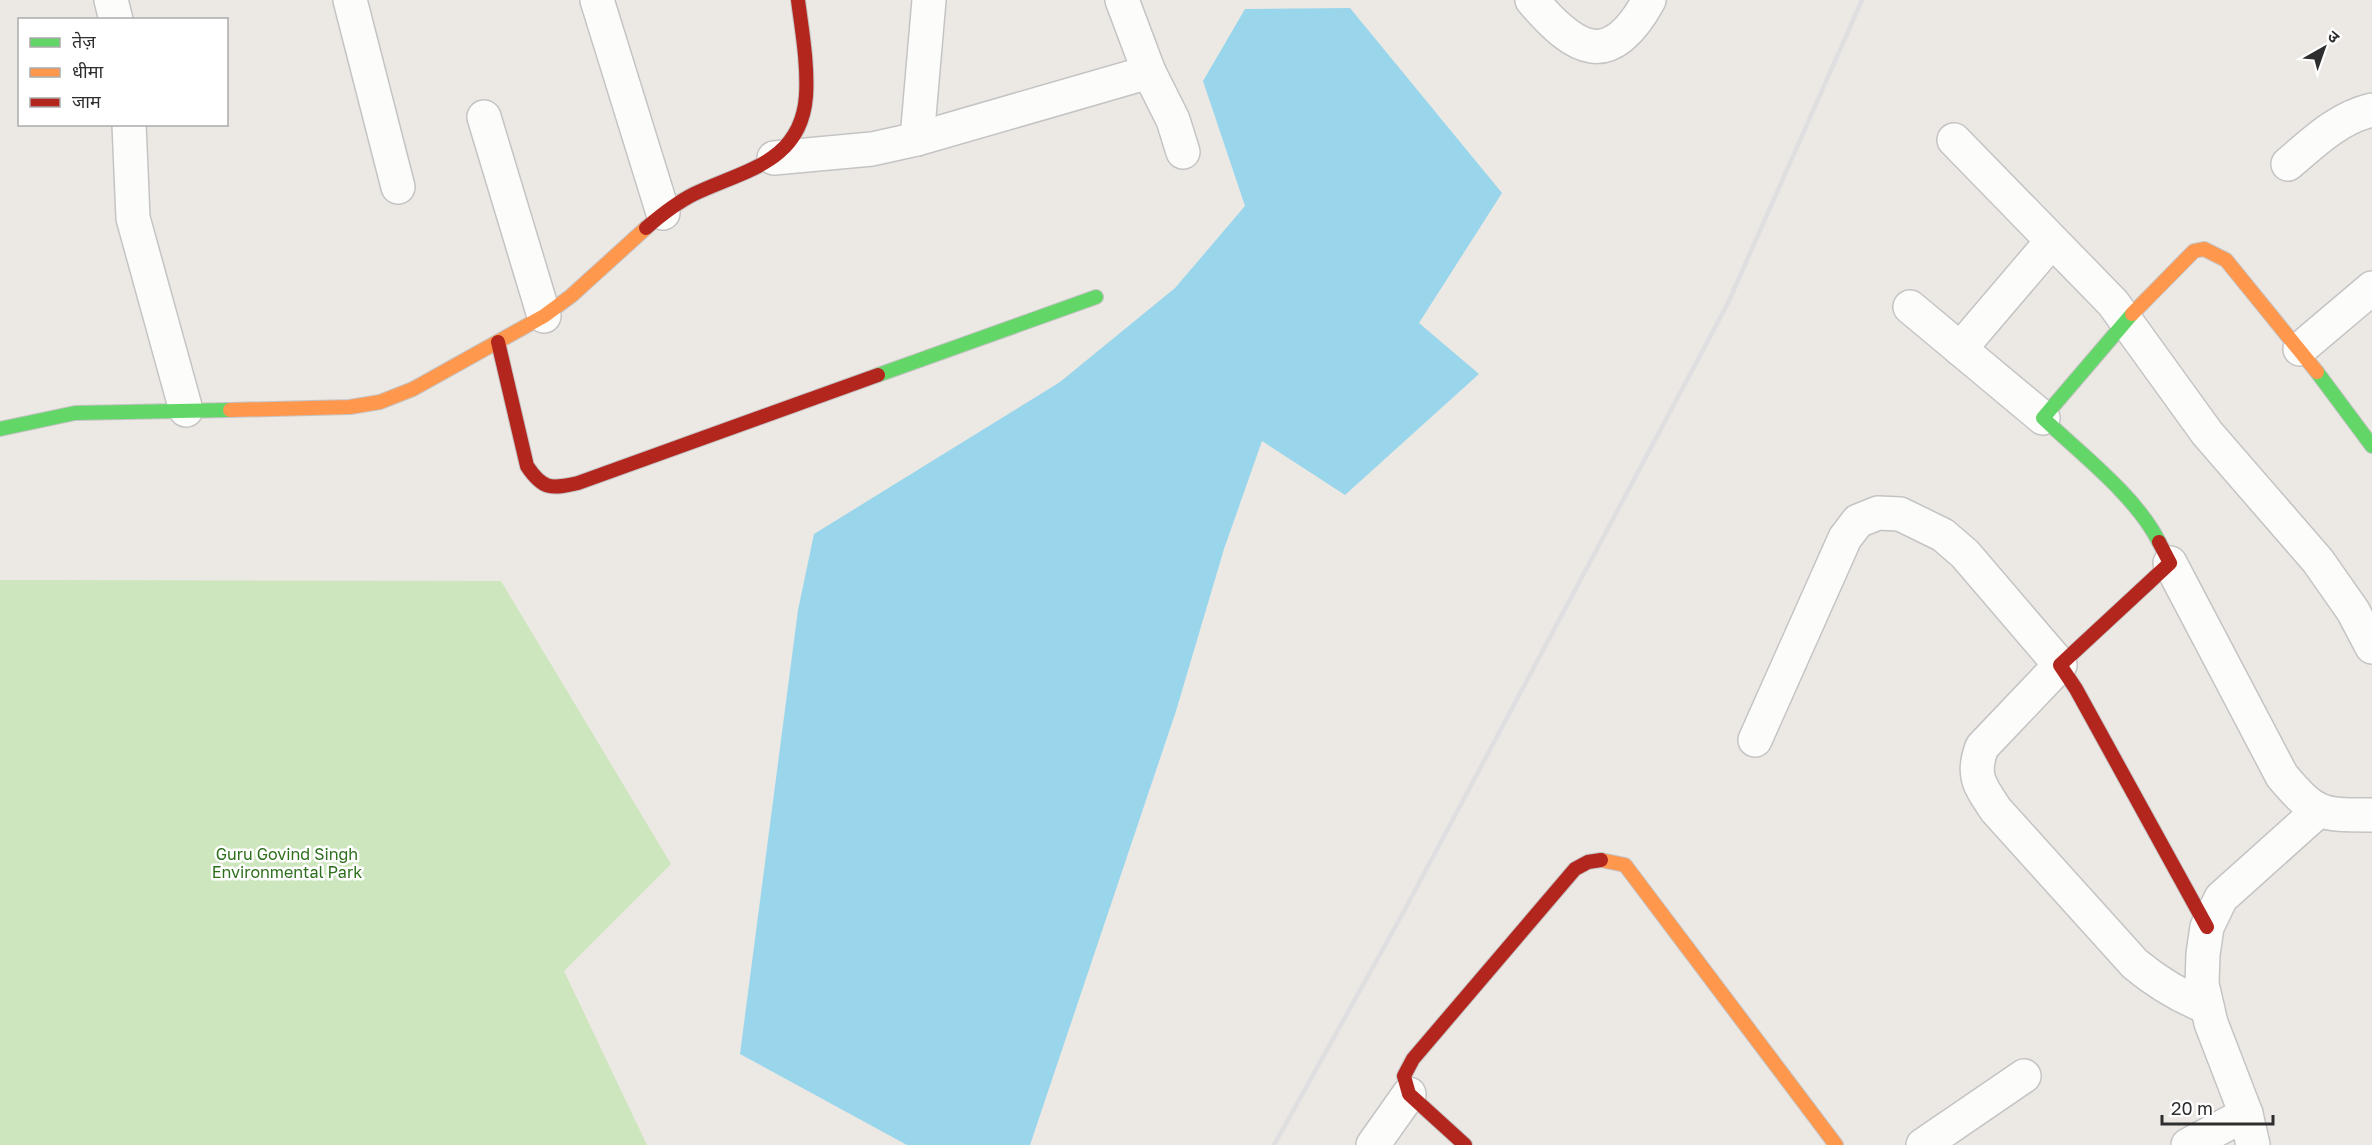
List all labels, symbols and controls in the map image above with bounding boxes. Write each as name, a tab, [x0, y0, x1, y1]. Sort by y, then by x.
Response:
legend	[18, 18, 228, 126]
north arrow	[2294, 18, 2354, 78]
text: उ	[2324, 26, 2344, 48]
text: तेज़	[72, 30, 96, 52]
text: धीमा	[72, 60, 103, 82]
text: जाम	[72, 90, 102, 112]
park label: Guru Govind Singh Environmental Park	[212, 844, 362, 882]
scale bar	[2162, 1088, 2273, 1126]
text: 20 m	[2171, 1097, 2213, 1119]

